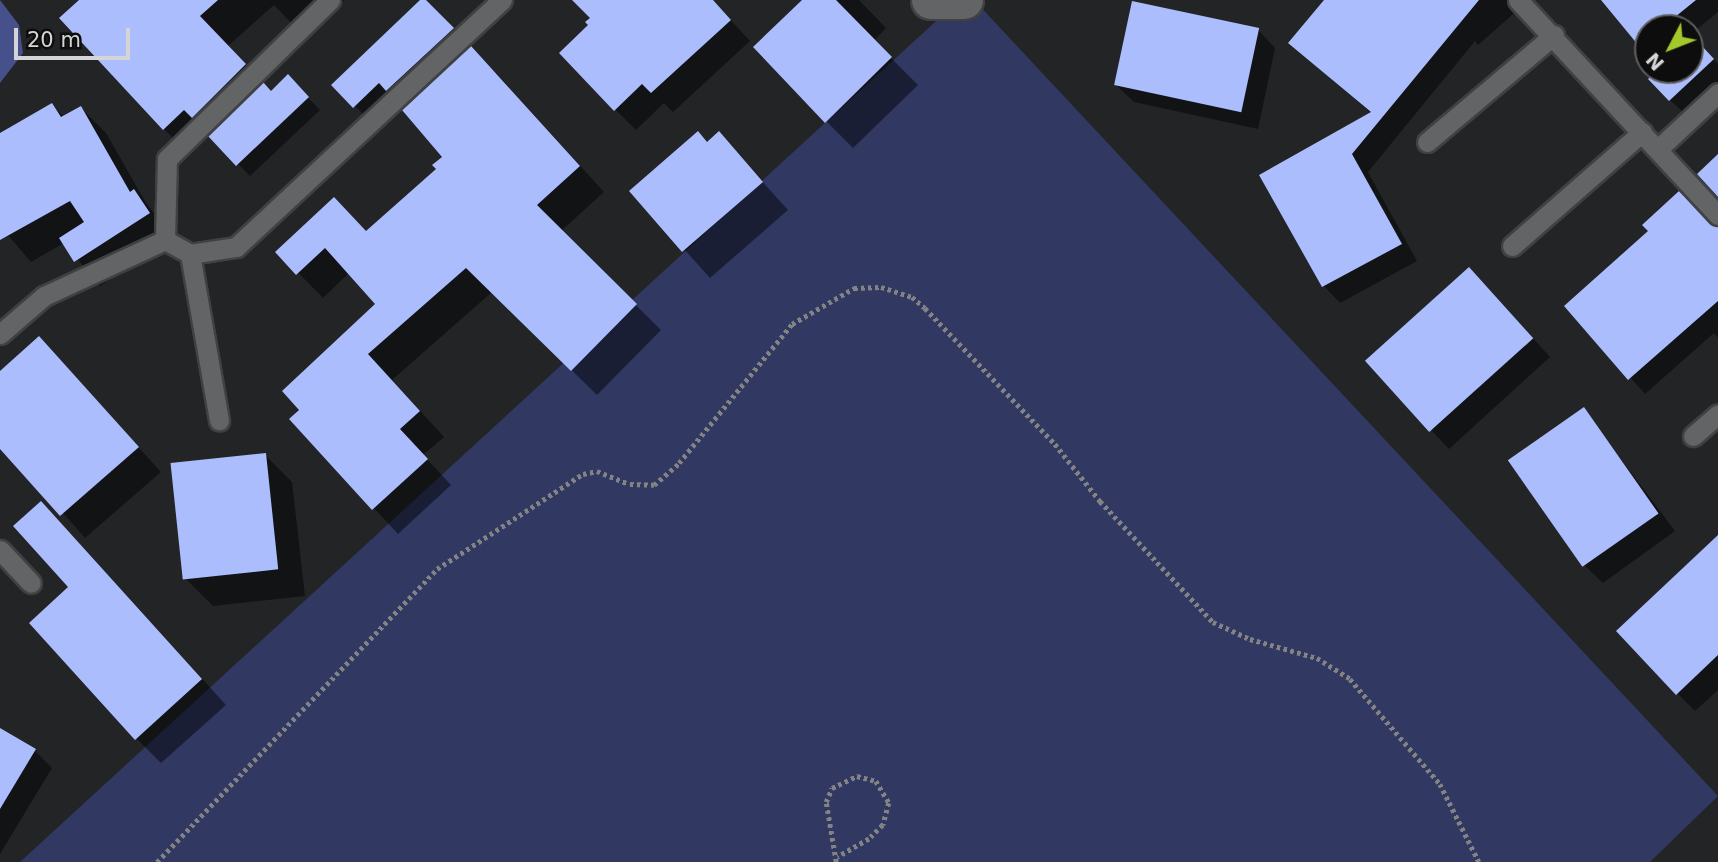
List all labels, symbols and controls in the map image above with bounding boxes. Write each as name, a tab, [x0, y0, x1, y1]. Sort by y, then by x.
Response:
scale bar	[18, 14, 133, 58]
north arrow	[1634, 14, 1704, 84]
text: 20 m	[27, 28, 81, 52]
text: N	[1641, 48, 1668, 75]

